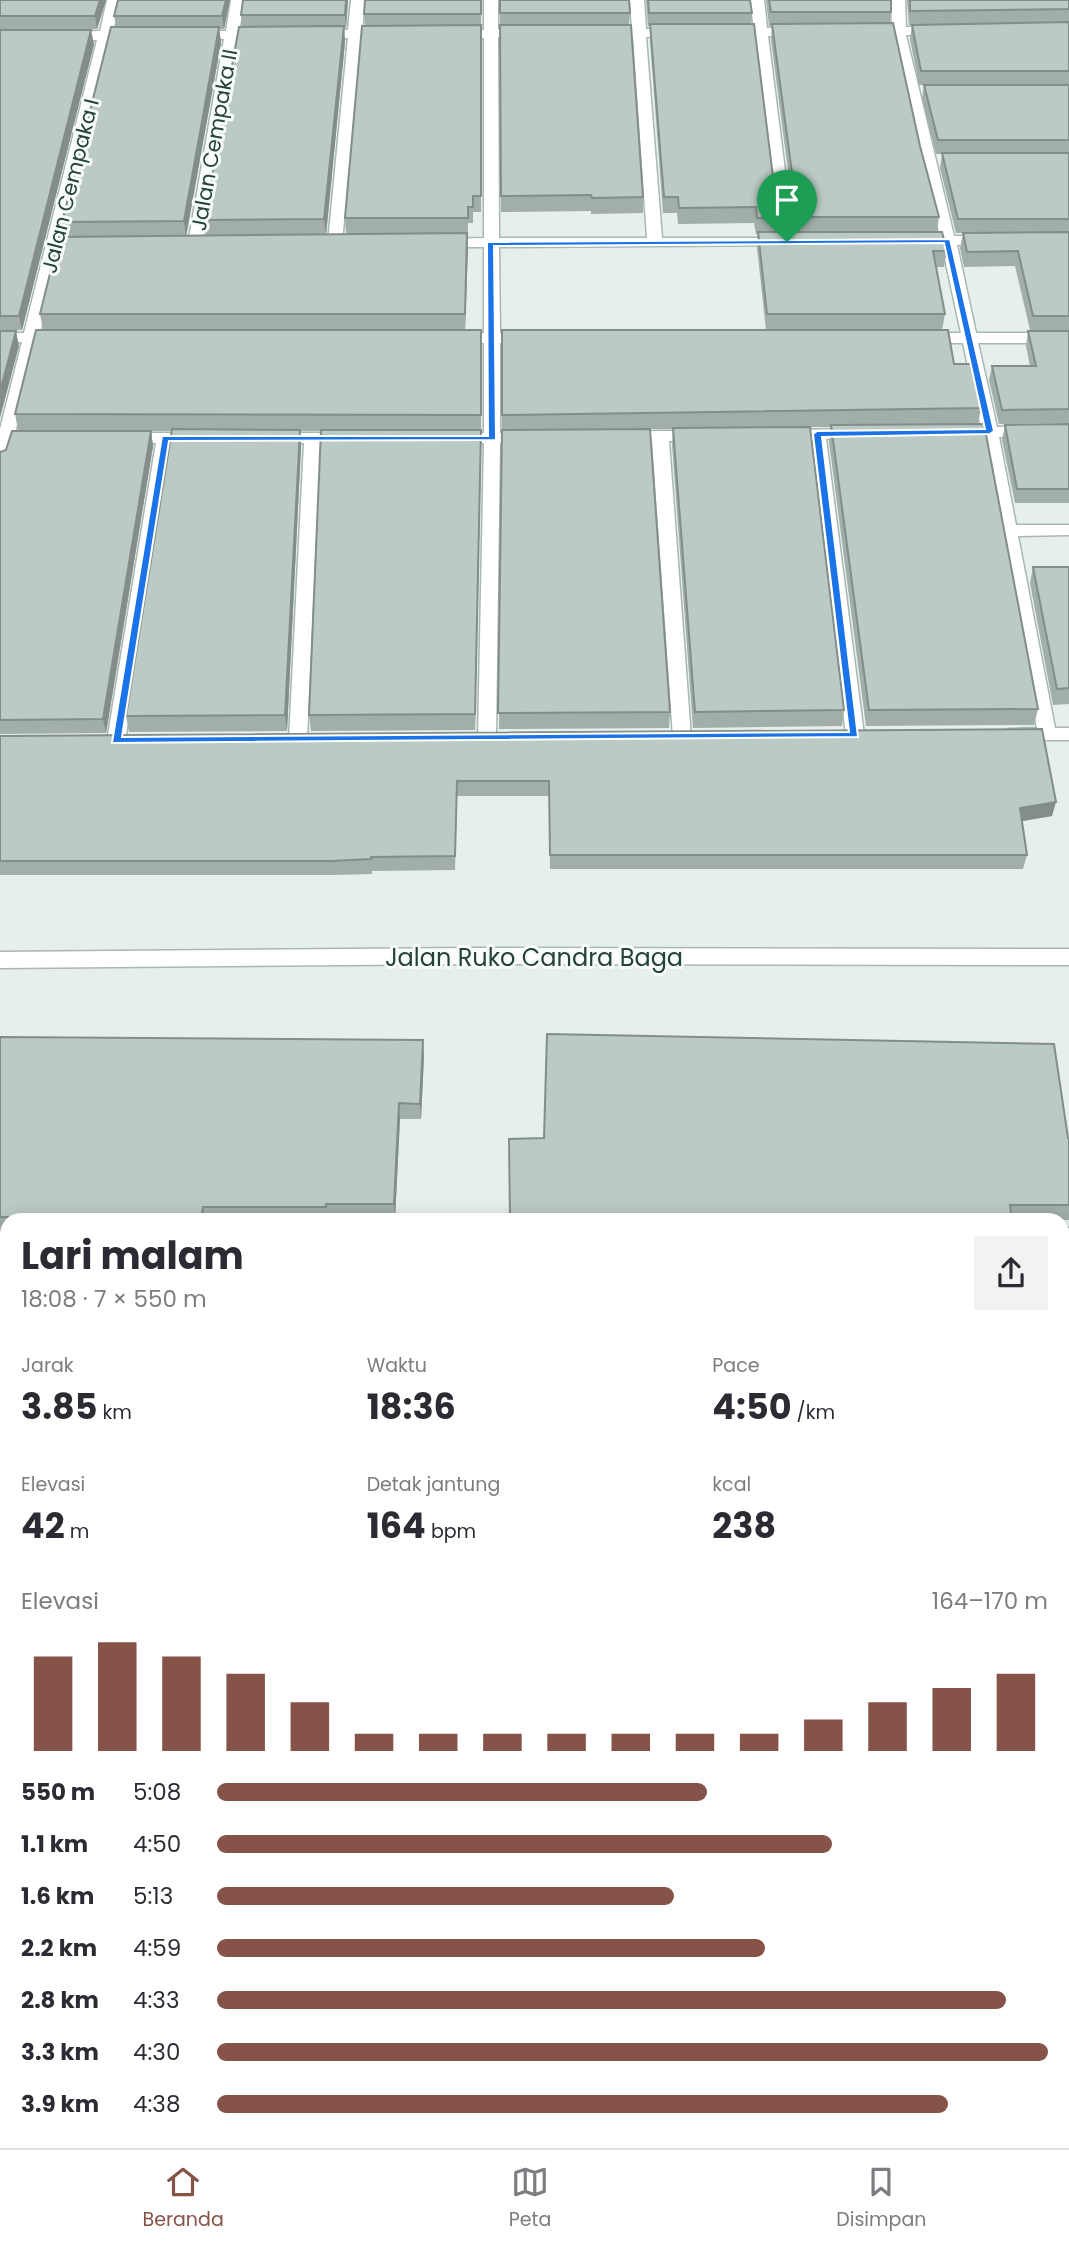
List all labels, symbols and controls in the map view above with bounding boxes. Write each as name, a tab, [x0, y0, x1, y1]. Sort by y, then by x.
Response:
street label: Jalan Cempaka II	[184, 47, 244, 233]
street label: Jalan Cempaka I	[34, 96, 106, 276]
pin	[757, 170, 817, 242]
icon: arrive	[768, 181, 806, 219]
street label: Jalan Ruko Candra Baga	[385, 941, 683, 974]
text: Lari malam	[21, 1229, 244, 1282]
button: share	[974, 1236, 1048, 1310]
text: 18:08 · 7 × 550 m	[21, 1283, 207, 1315]
text: Jarak	[21, 1352, 74, 1379]
text: Waktu	[367, 1352, 427, 1379]
text: Pace	[712, 1352, 760, 1379]
text: 3.85	[21, 1382, 97, 1431]
text: 18:36	[367, 1382, 456, 1431]
text: 4:50	[712, 1382, 792, 1431]
text: km	[97, 1399, 132, 1426]
text: /km	[792, 1399, 835, 1426]
text: Elevasi	[21, 1471, 85, 1498]
text: Detak jantung	[367, 1471, 500, 1498]
text: kcal	[712, 1471, 751, 1498]
text: 42	[21, 1501, 65, 1550]
text: 164	[367, 1501, 426, 1550]
text: 238	[712, 1501, 776, 1550]
text: m	[65, 1518, 89, 1545]
text: bpm	[426, 1518, 476, 1545]
text: Elevasi	[21, 1585, 99, 1617]
text: 164–170 m	[932, 1585, 1048, 1617]
text: 550 m	[21, 1776, 95, 1808]
text: 5:08	[133, 1776, 181, 1808]
text: 1.1 km	[21, 1828, 88, 1860]
text: 4:50	[133, 1828, 181, 1860]
text: 1.6 km	[21, 1880, 94, 1912]
text: 5:13	[133, 1880, 173, 1912]
text: 2.2 km	[21, 1932, 97, 1964]
text: 4:59	[133, 1932, 181, 1964]
text: 2.8 km	[21, 1984, 99, 2016]
text: 4:33	[133, 1984, 179, 2016]
text: 3.3 km	[21, 2036, 99, 2068]
text: 4:30	[133, 2036, 180, 2068]
text: 3.9 km	[21, 2088, 99, 2120]
text: 4:38	[133, 2088, 180, 2120]
tab: Beranda	[143, 2163, 224, 2234]
tab: Peta	[509, 2163, 551, 2234]
tab: Disimpan	[836, 2163, 926, 2234]

